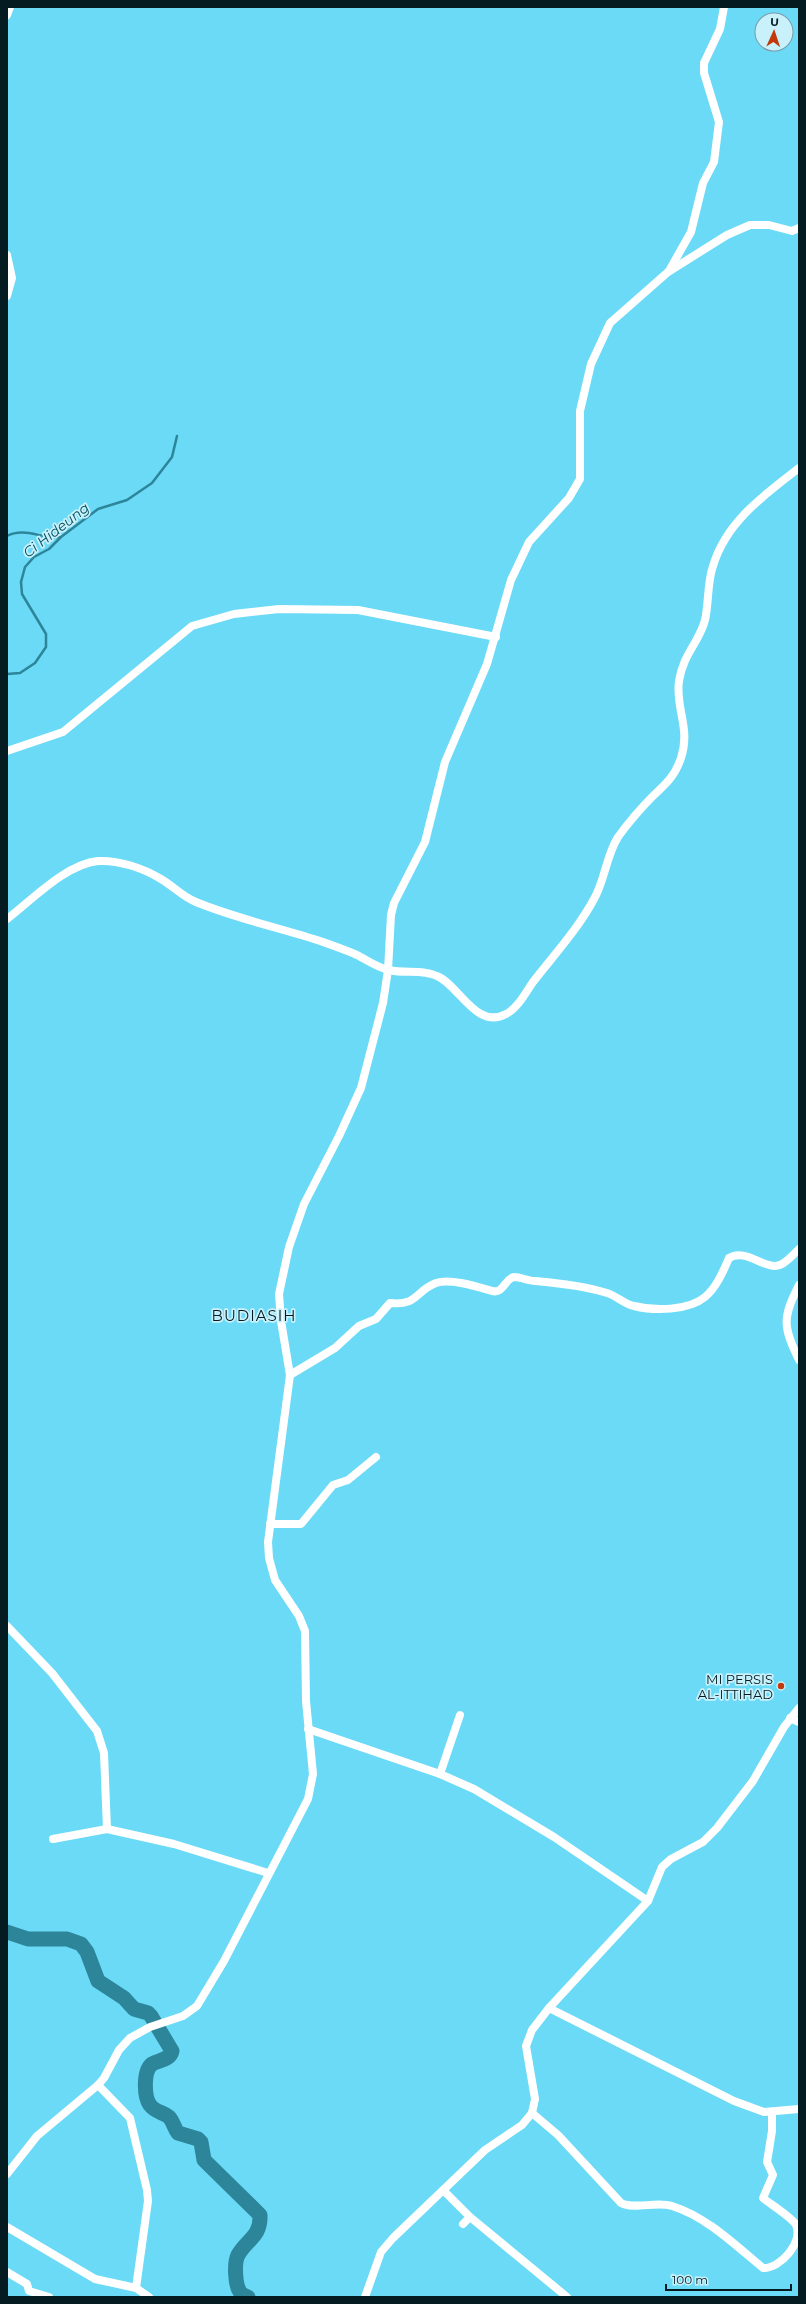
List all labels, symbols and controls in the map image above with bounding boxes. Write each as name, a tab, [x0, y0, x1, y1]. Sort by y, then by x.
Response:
north arrow	[754, 12, 794, 52]
text: U	[770, 15, 779, 29]
water label: Ci Hideung	[19, 499, 93, 561]
district label: BUDIASIH	[212, 1306, 296, 1325]
place label: MI PERSIS AL-ITTIHAD	[698, 1671, 773, 1702]
marker: MI PERSIS AL-ITTIHAD	[776, 1681, 786, 1691]
scale bar	[666, 2266, 791, 2292]
text: 100 m	[672, 2272, 708, 2287]

